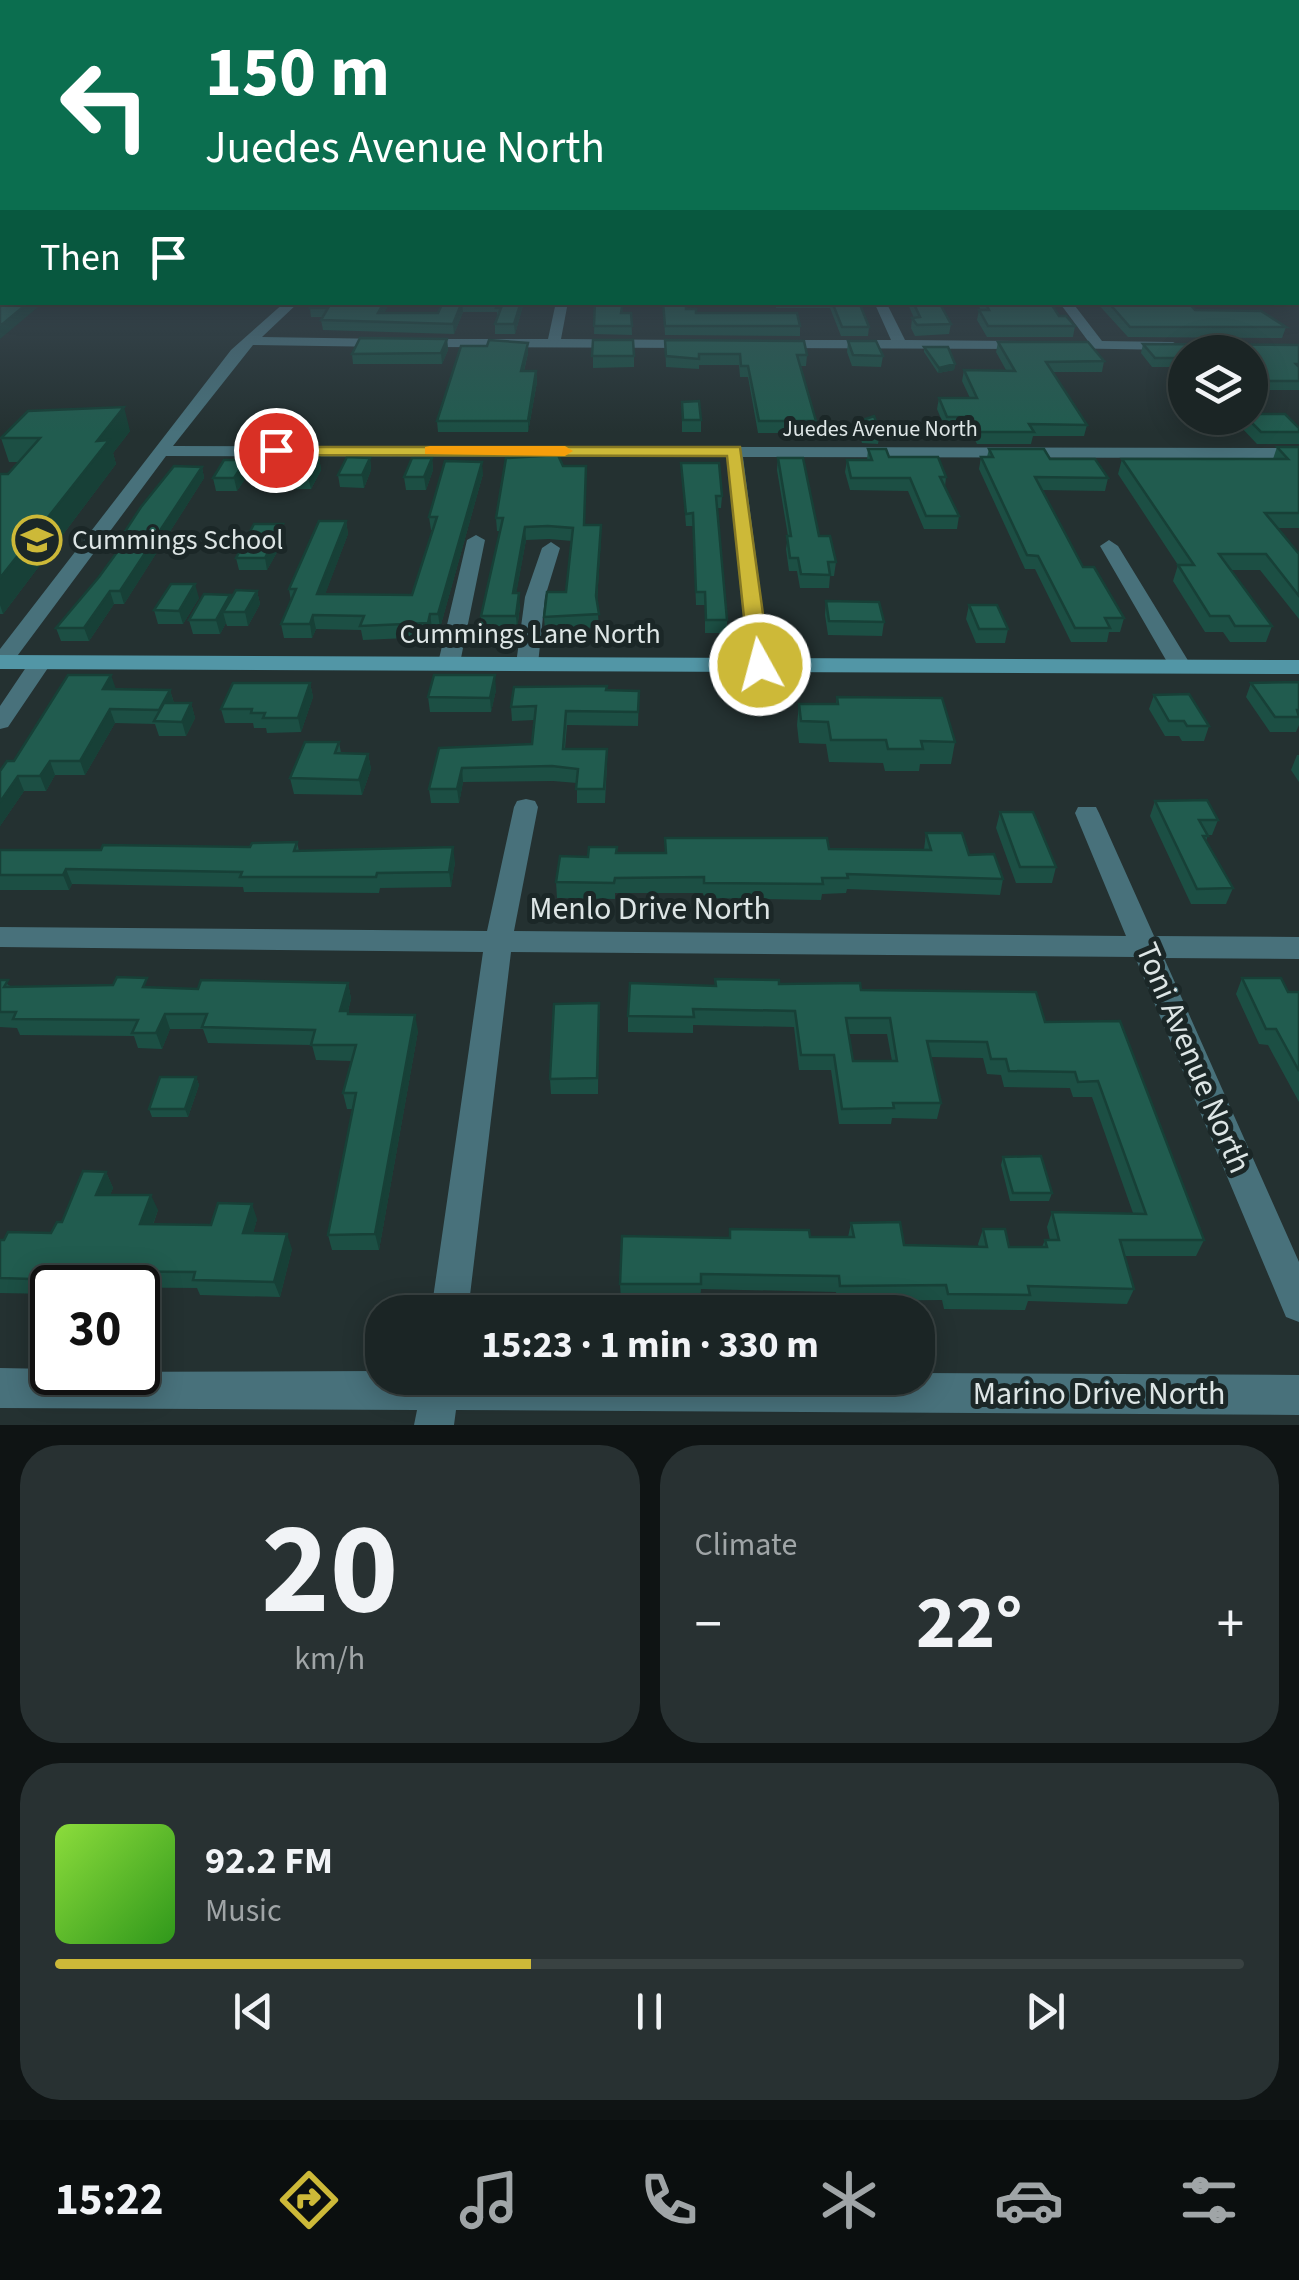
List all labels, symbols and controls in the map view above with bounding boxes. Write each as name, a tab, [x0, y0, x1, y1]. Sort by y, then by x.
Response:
text: 150 m	[205, 23, 390, 123]
icon: left	[40, 40, 170, 170]
text: Juedes Avenue North	[205, 116, 605, 180]
icon: arrive	[141, 230, 196, 285]
text: Then	[40, 231, 121, 285]
map controls	[1168, 335, 1268, 435]
button: layers	[1168, 335, 1268, 435]
pin	[234, 408, 319, 493]
street label: Juedes Avenue North	[782, 413, 978, 445]
icon: arrive	[249, 423, 304, 478]
school or university icon: Cummings School	[11, 514, 63, 566]
place label: Cummings School	[72, 520, 283, 560]
position arrow	[708, 613, 812, 717]
street label: Cummings Lane North	[399, 614, 661, 654]
street label: Menlo Drive North	[529, 886, 771, 932]
street label: Toni Avenue North	[1124, 936, 1262, 1180]
speed limit sign: 30	[30, 1265, 160, 1395]
text: 15:23 · 1 min · 330 m	[481, 1318, 819, 1372]
street label: Marino Drive North	[973, 1371, 1225, 1417]
text: 20	[261, 1478, 398, 1663]
text: Climate	[695, 1522, 797, 1568]
text: 22°	[916, 1570, 1023, 1677]
text: −	[695, 1586, 722, 1664]
text: +	[1217, 1586, 1244, 1664]
text: km/h	[294, 1636, 365, 1682]
text: 92.2 FM	[205, 1834, 333, 1888]
text: Music	[205, 1888, 282, 1934]
icon: previous	[226, 1984, 281, 2039]
icon: pause	[622, 1984, 677, 2039]
icon: next	[1018, 1984, 1073, 2039]
icon: directions	[274, 2165, 344, 2235]
icon: music	[454, 2165, 524, 2235]
icon: phone	[634, 2165, 704, 2235]
icon: climate	[814, 2165, 884, 2235]
icon: car	[994, 2165, 1064, 2235]
icon: filters	[1174, 2165, 1244, 2235]
text: 15:22	[55, 2168, 164, 2232]

